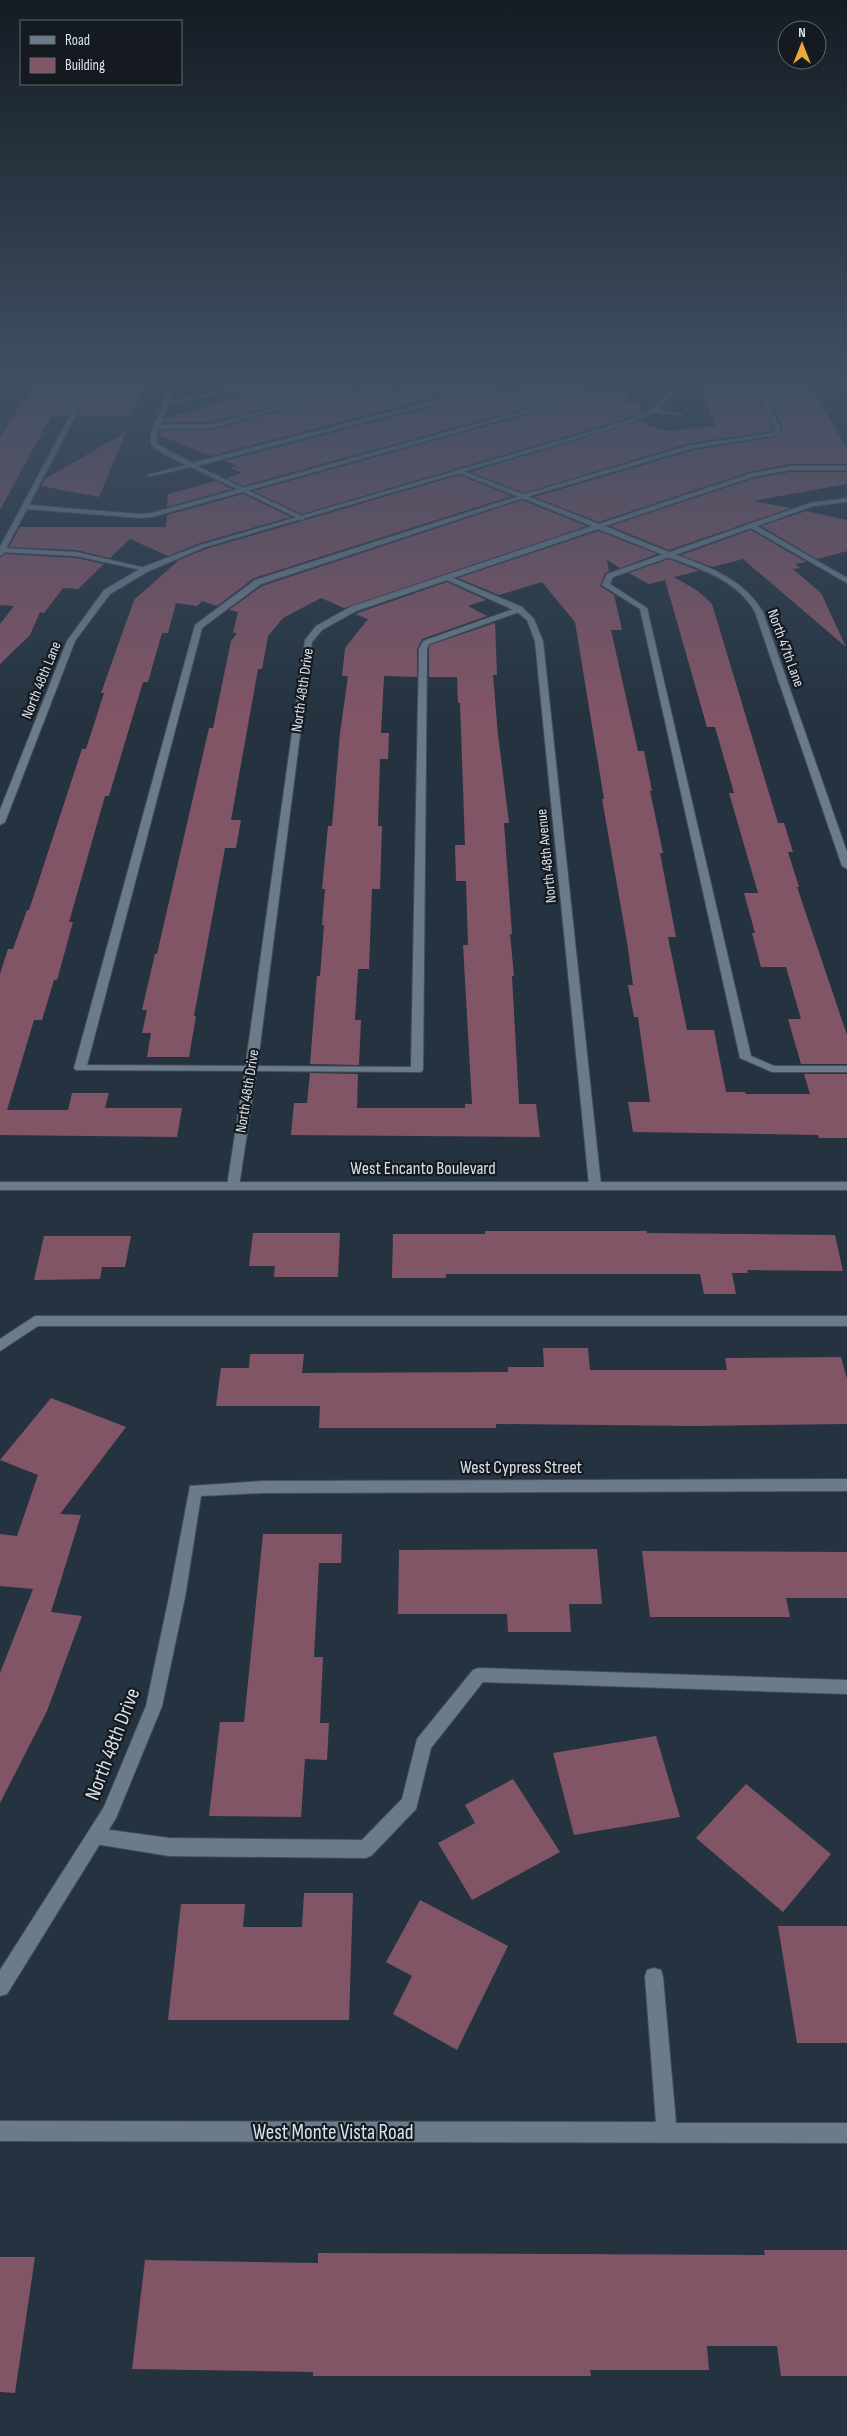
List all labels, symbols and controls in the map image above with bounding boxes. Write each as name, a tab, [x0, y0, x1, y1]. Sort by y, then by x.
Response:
legend	[20, 20, 182, 85]
north arrow	[777, 20, 827, 70]
text: N	[798, 24, 806, 41]
text: Road	[65, 31, 90, 50]
text: Building	[65, 56, 105, 75]
street label: North 47th Lane	[763, 607, 808, 690]
street label: North 48th Lane	[17, 639, 66, 722]
street label: North 48th Drive	[287, 647, 318, 733]
street label: North 48th Avenue	[532, 808, 561, 904]
street label: North 48th Drive	[232, 1048, 263, 1134]
street label: West Encanto Boulevard	[350, 1158, 496, 1179]
street label: West Cypress Street	[460, 1457, 583, 1478]
street label: North 48th Drive	[80, 1685, 145, 1804]
street label: West Monte Vista Road	[253, 2120, 414, 2145]

